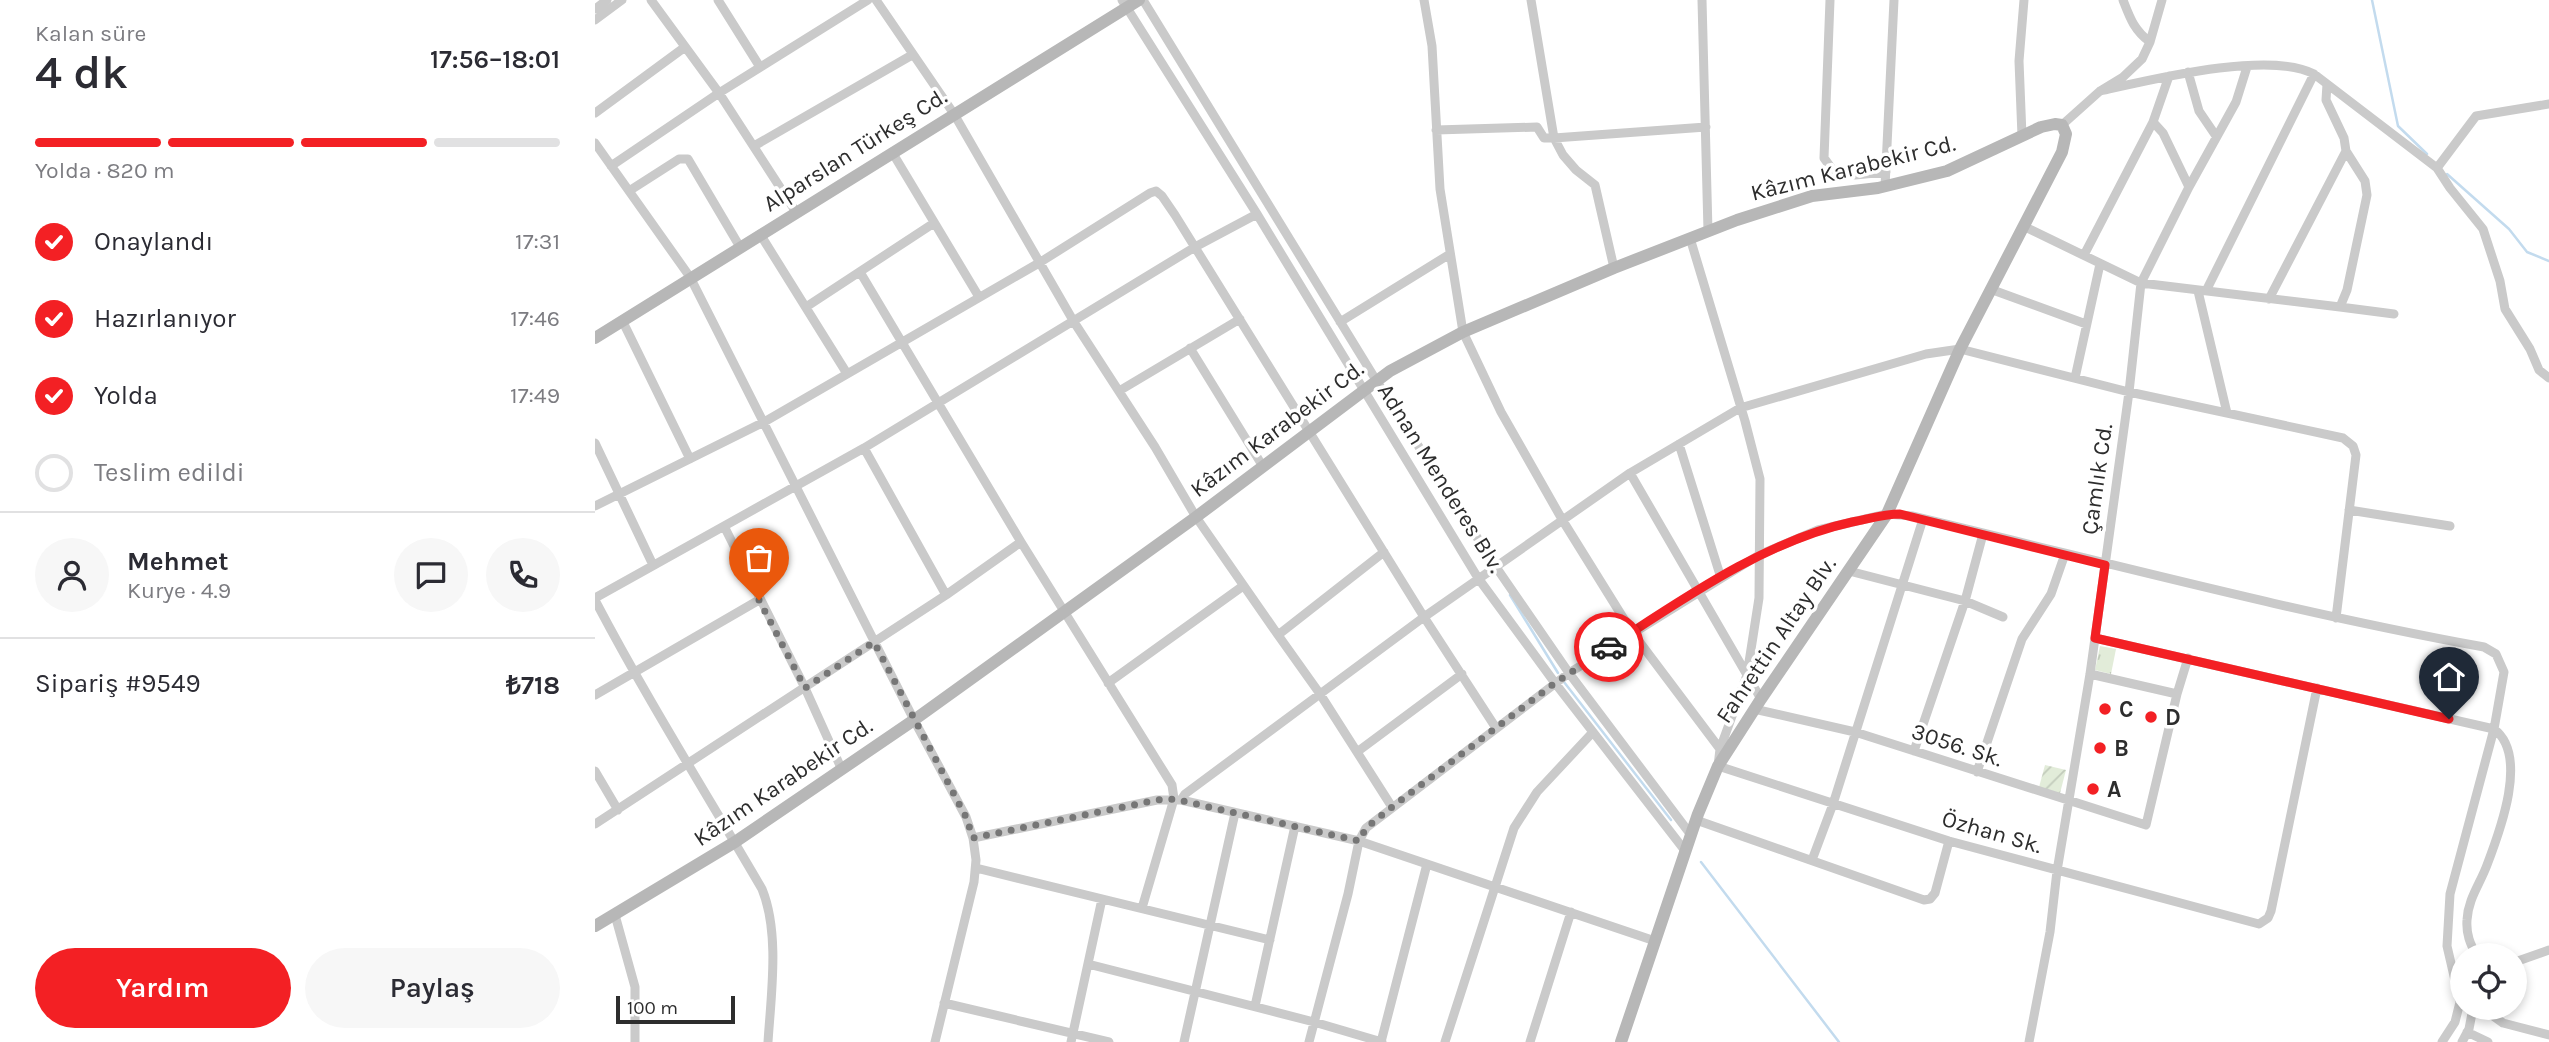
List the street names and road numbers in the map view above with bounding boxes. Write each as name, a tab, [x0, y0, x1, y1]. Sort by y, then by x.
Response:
street label: Alparslan Türkeş Cd.	[758, 83, 952, 217]
street label: Kâzım Karabekir Cd.	[1748, 130, 1958, 206]
street label: Kâzım Karabekir Cd.	[1185, 355, 1369, 503]
street label: Adnan Menderes Blv.	[1372, 379, 1510, 577]
street label: Çamlık Cd.	[2076, 422, 2118, 536]
street label: Fahrettin Altay Blv.	[1710, 552, 1842, 728]
street label: Kâzım Karabekir Cd.	[688, 712, 878, 852]
street label: 3056. Sk.	[1908, 718, 2006, 772]
street label: Özhan Sk.	[1939, 805, 2045, 859]

